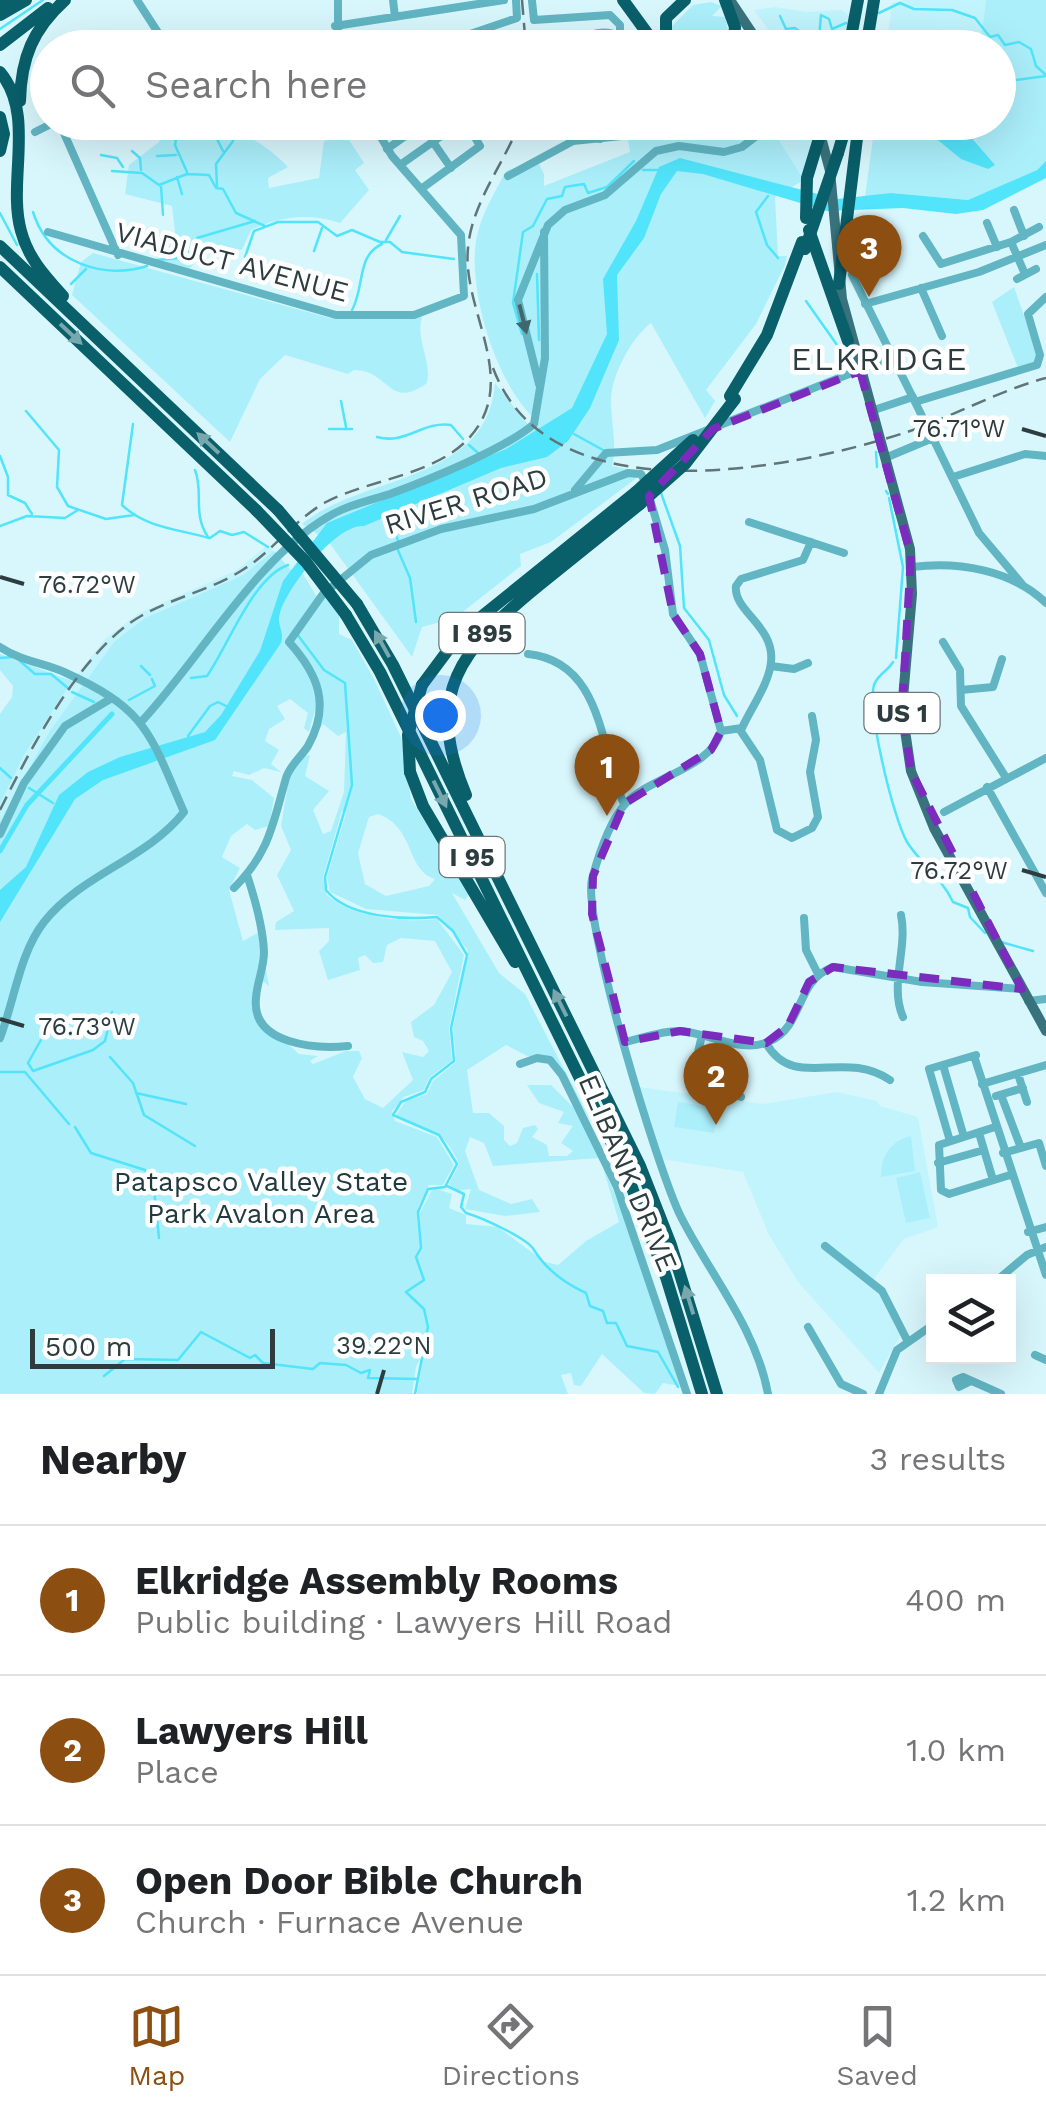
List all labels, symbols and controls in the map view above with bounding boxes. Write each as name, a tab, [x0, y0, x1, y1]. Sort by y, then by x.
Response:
search box	[30, 30, 1016, 140]
icon: search	[65, 58, 120, 113]
text: Search here	[145, 63, 368, 107]
pin: 3	[836, 214, 902, 297]
street label: VIADUCT AVENUE	[112, 215, 352, 309]
one-way arrow	[515, 304, 531, 335]
one-way arrow	[58, 322, 82, 345]
district label: ELKRIDGE	[791, 340, 969, 378]
text: 76.71°W	[913, 414, 1005, 443]
one-way arrow	[196, 432, 220, 455]
street label: RIVER ROAD	[381, 461, 551, 541]
text: 76.72°W	[38, 570, 136, 599]
road number: I 895	[440, 613, 524, 653]
one-way arrow	[373, 630, 390, 659]
your location	[415, 690, 466, 741]
road number: US 1	[864, 693, 940, 733]
pin: 1	[574, 734, 640, 816]
one-way arrow	[432, 780, 449, 809]
road number: I 95	[440, 837, 504, 877]
text: 76.72°W	[910, 856, 1008, 885]
one-way arrow	[552, 988, 569, 1017]
text: 76.73°W	[38, 1012, 136, 1041]
pin: 2	[684, 1042, 748, 1125]
street label: ELIBANK DRIVE	[572, 1070, 684, 1276]
park label: Patapsco Valley State Park Avalon Area	[114, 1165, 408, 1230]
map controls	[926, 1274, 1016, 1364]
button: layers	[926, 1274, 1016, 1364]
one-way arrow	[681, 1285, 696, 1315]
scale bar	[30, 1324, 275, 1368]
text: 500 m	[45, 1330, 132, 1363]
text: 39.22°N	[336, 1331, 432, 1360]
text: Nearby	[40, 1435, 187, 1484]
text: 3 results	[869, 1440, 1006, 1478]
text: Elkridge Assembly Rooms	[135, 1559, 618, 1603]
text: 1	[66, 1581, 79, 1619]
text: 400 m	[905, 1581, 1006, 1619]
text: Public building · Lawyers Hill Road	[135, 1603, 672, 1641]
text: Lawyers Hill	[135, 1709, 368, 1753]
text: 2	[63, 1731, 82, 1769]
text: 1.0 km	[906, 1731, 1006, 1769]
text: Place	[135, 1753, 219, 1791]
text: Open Door Bible Church	[135, 1859, 583, 1903]
text: 3	[63, 1881, 82, 1919]
text: 1.2 km	[907, 1881, 1006, 1919]
text: Church · Furnace Avenue	[135, 1903, 524, 1941]
tab: Map	[128, 1999, 185, 2092]
tab: Directions	[442, 1999, 580, 2092]
tab: Saved	[836, 1999, 918, 2092]

